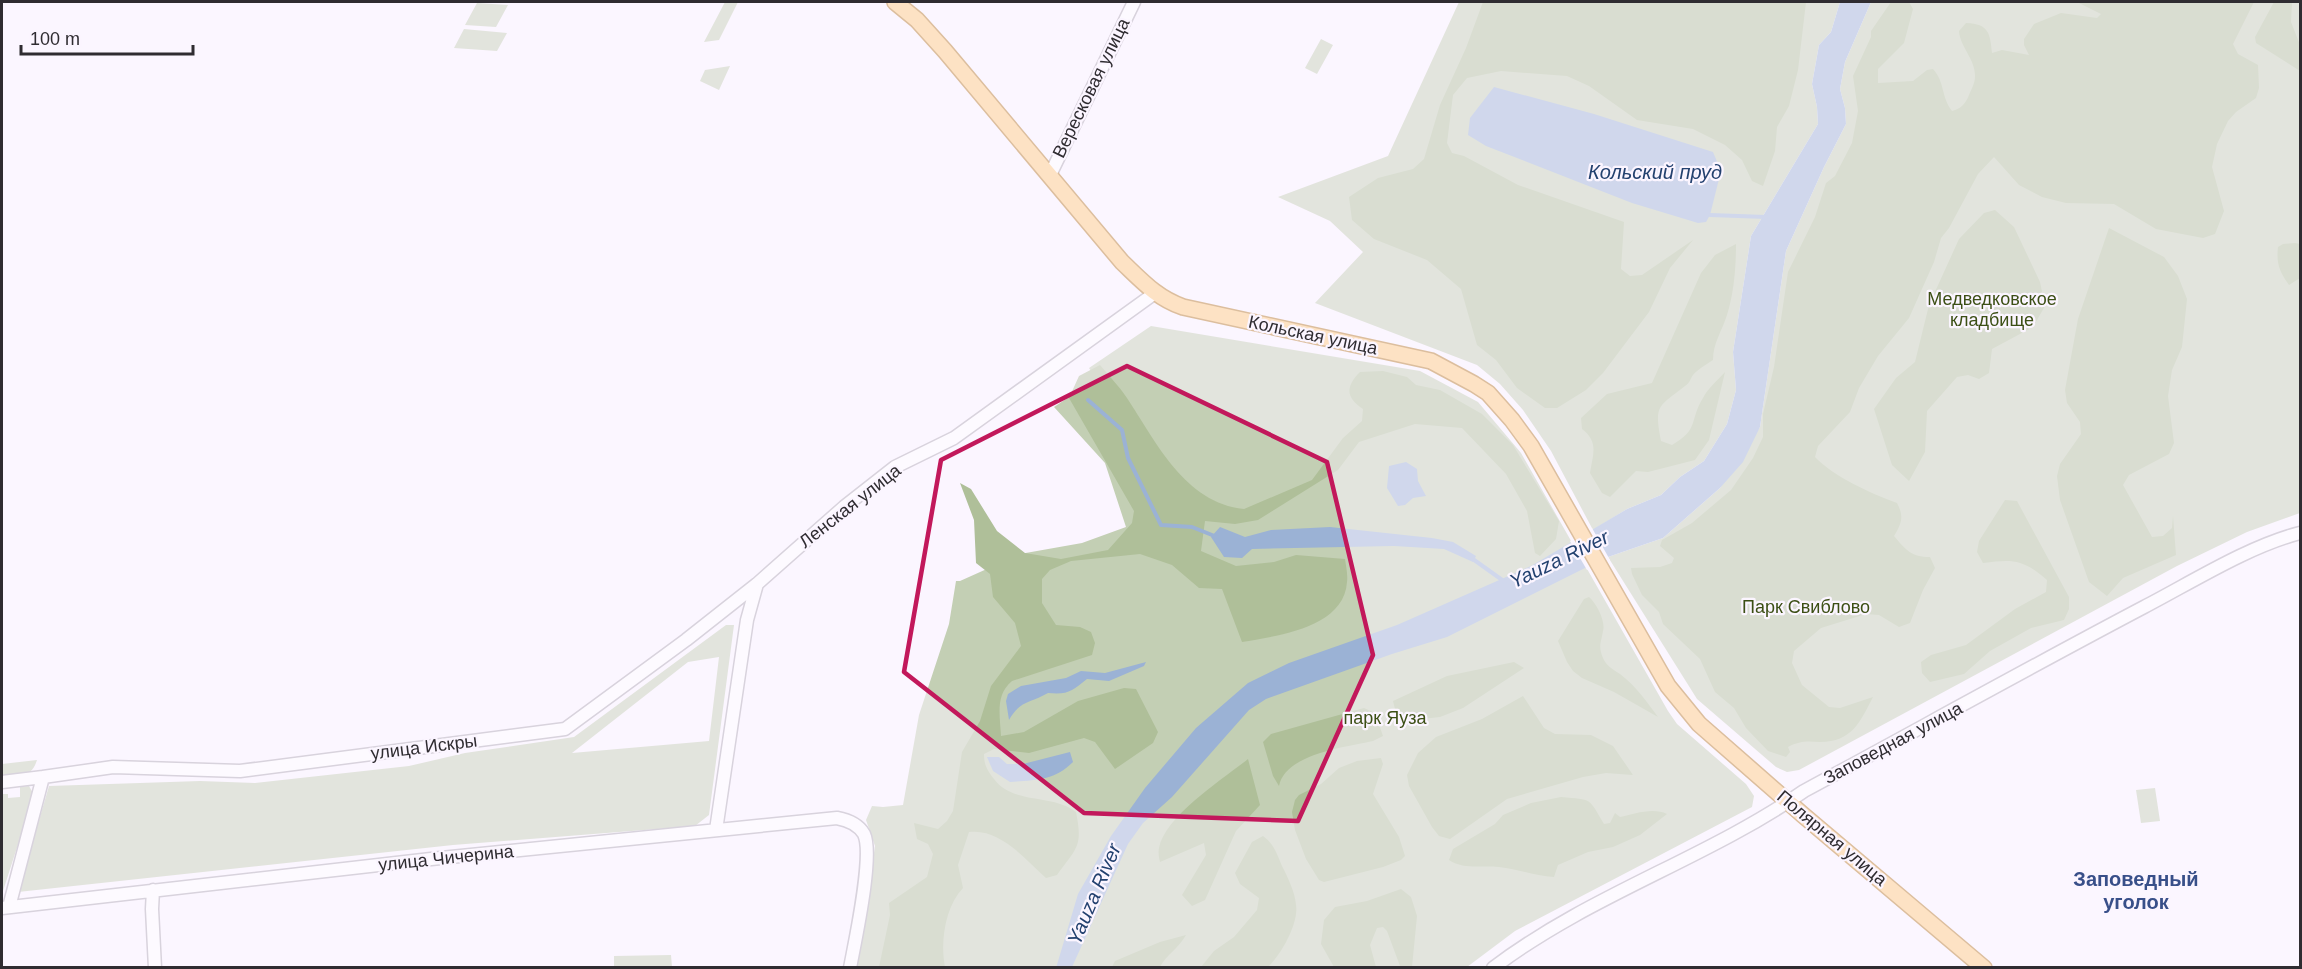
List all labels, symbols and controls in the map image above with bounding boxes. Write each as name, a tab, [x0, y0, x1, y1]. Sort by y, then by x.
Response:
street label: Вересковая улица	[1049, 14, 1134, 161]
scale bar	[21, 18, 194, 56]
text: 100 m	[30, 29, 80, 49]
water label: Кольский пруд	[1588, 161, 1722, 183]
park label: Медведковское кладбище	[1927, 289, 2057, 330]
street label: Кольская улица	[1247, 312, 1380, 359]
street label: Ленская улица	[795, 460, 906, 552]
water label: Yauza River	[1506, 525, 1613, 592]
park label: Парк Свиблово	[1742, 597, 1870, 617]
street label: Заповедная улица	[1820, 697, 1967, 788]
park label: парк Яуза	[1344, 708, 1427, 728]
street label: улица Искры	[370, 731, 478, 763]
street label: Полярная улица	[1773, 786, 1892, 890]
water label: Yauza River	[1063, 839, 1126, 948]
street label: улица Чичерина	[377, 841, 516, 875]
district label: Заповедный уголок	[2073, 868, 2199, 913]

